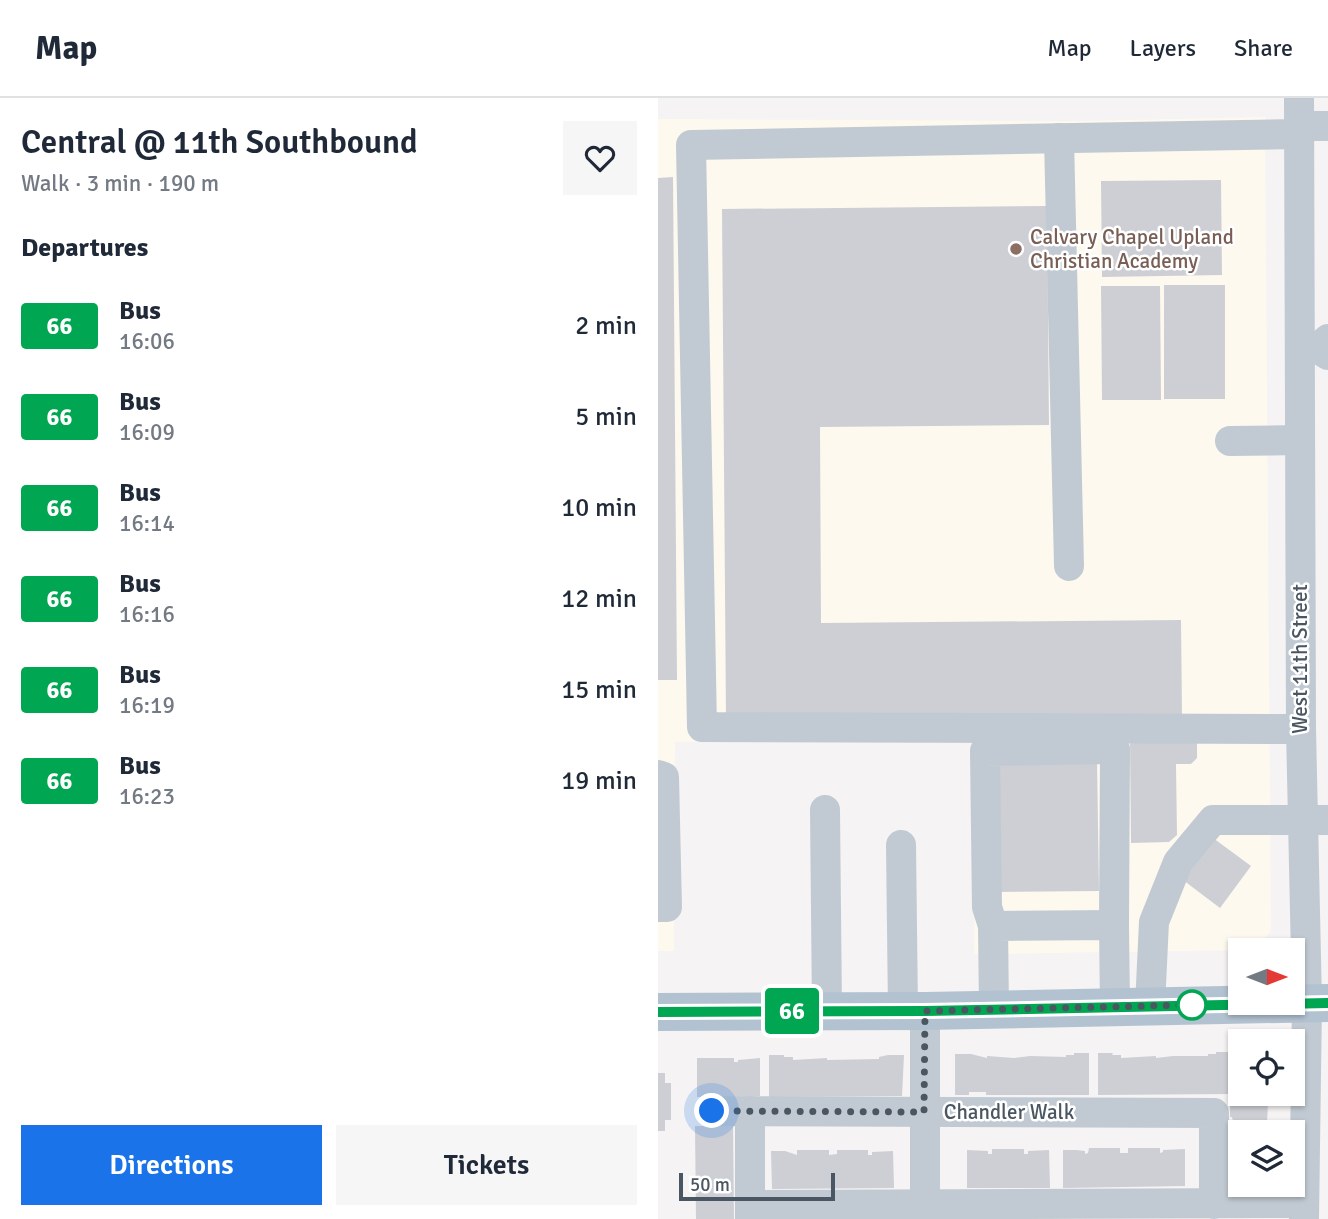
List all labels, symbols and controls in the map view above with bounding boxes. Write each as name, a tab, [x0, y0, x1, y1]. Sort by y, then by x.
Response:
text: Map	[35, 28, 97, 69]
text: Map	[1047, 33, 1092, 63]
text: Layers	[1130, 33, 1196, 63]
text: Share	[1234, 33, 1293, 63]
button: heart	[563, 121, 637, 195]
text: Central @ 11th Southbound	[21, 122, 418, 163]
text: Walk · 3 min · 190 m	[21, 169, 219, 198]
place label: Calvary Chapel Upland Christian Academy	[1030, 224, 1234, 274]
text: Departures	[21, 232, 148, 264]
marker: Calvary Chapel Upland Christian Academy	[1008, 241, 1024, 257]
text: Bus	[119, 295, 161, 327]
text: 2 min	[575, 310, 637, 342]
text: 66	[47, 311, 72, 341]
text: 16:06	[119, 327, 175, 356]
text: Bus	[119, 386, 161, 418]
text: 5 min	[575, 401, 637, 433]
text: 66	[47, 402, 72, 432]
text: 16:09	[119, 418, 175, 447]
text: Bus	[119, 477, 161, 509]
text: 10 min	[561, 492, 637, 524]
text: 66	[47, 493, 72, 523]
text: 16:14	[119, 509, 175, 538]
text: Bus	[119, 568, 161, 600]
text: 12 min	[561, 583, 637, 615]
text: 66	[47, 584, 72, 614]
street label: West 11th Street	[1287, 584, 1313, 734]
text: 16:16	[119, 600, 175, 629]
text: Bus	[119, 659, 161, 691]
text: 15 min	[561, 674, 637, 706]
text: 66	[47, 675, 72, 705]
text: 16:19	[119, 691, 175, 720]
text: Bus	[119, 750, 161, 782]
text: 19 min	[561, 765, 637, 797]
text: 66	[47, 766, 72, 796]
text: 16:23	[119, 782, 175, 811]
north arrow	[1228, 938, 1306, 1015]
map controls	[1228, 938, 1305, 1197]
line badge: 66	[760, 988, 824, 1034]
unlabelled marker	[1177, 990, 1207, 1020]
text: 66	[779, 996, 805, 1026]
button: locate	[1228, 1029, 1305, 1106]
your location	[694, 1093, 729, 1128]
street label: Chandler Walk	[944, 1099, 1075, 1125]
button: layers	[1228, 1120, 1305, 1197]
button: Directions	[21, 1125, 322, 1205]
button: Tickets	[336, 1125, 637, 1205]
scale bar	[679, 1170, 835, 1202]
text: 50 m	[690, 1173, 730, 1197]

